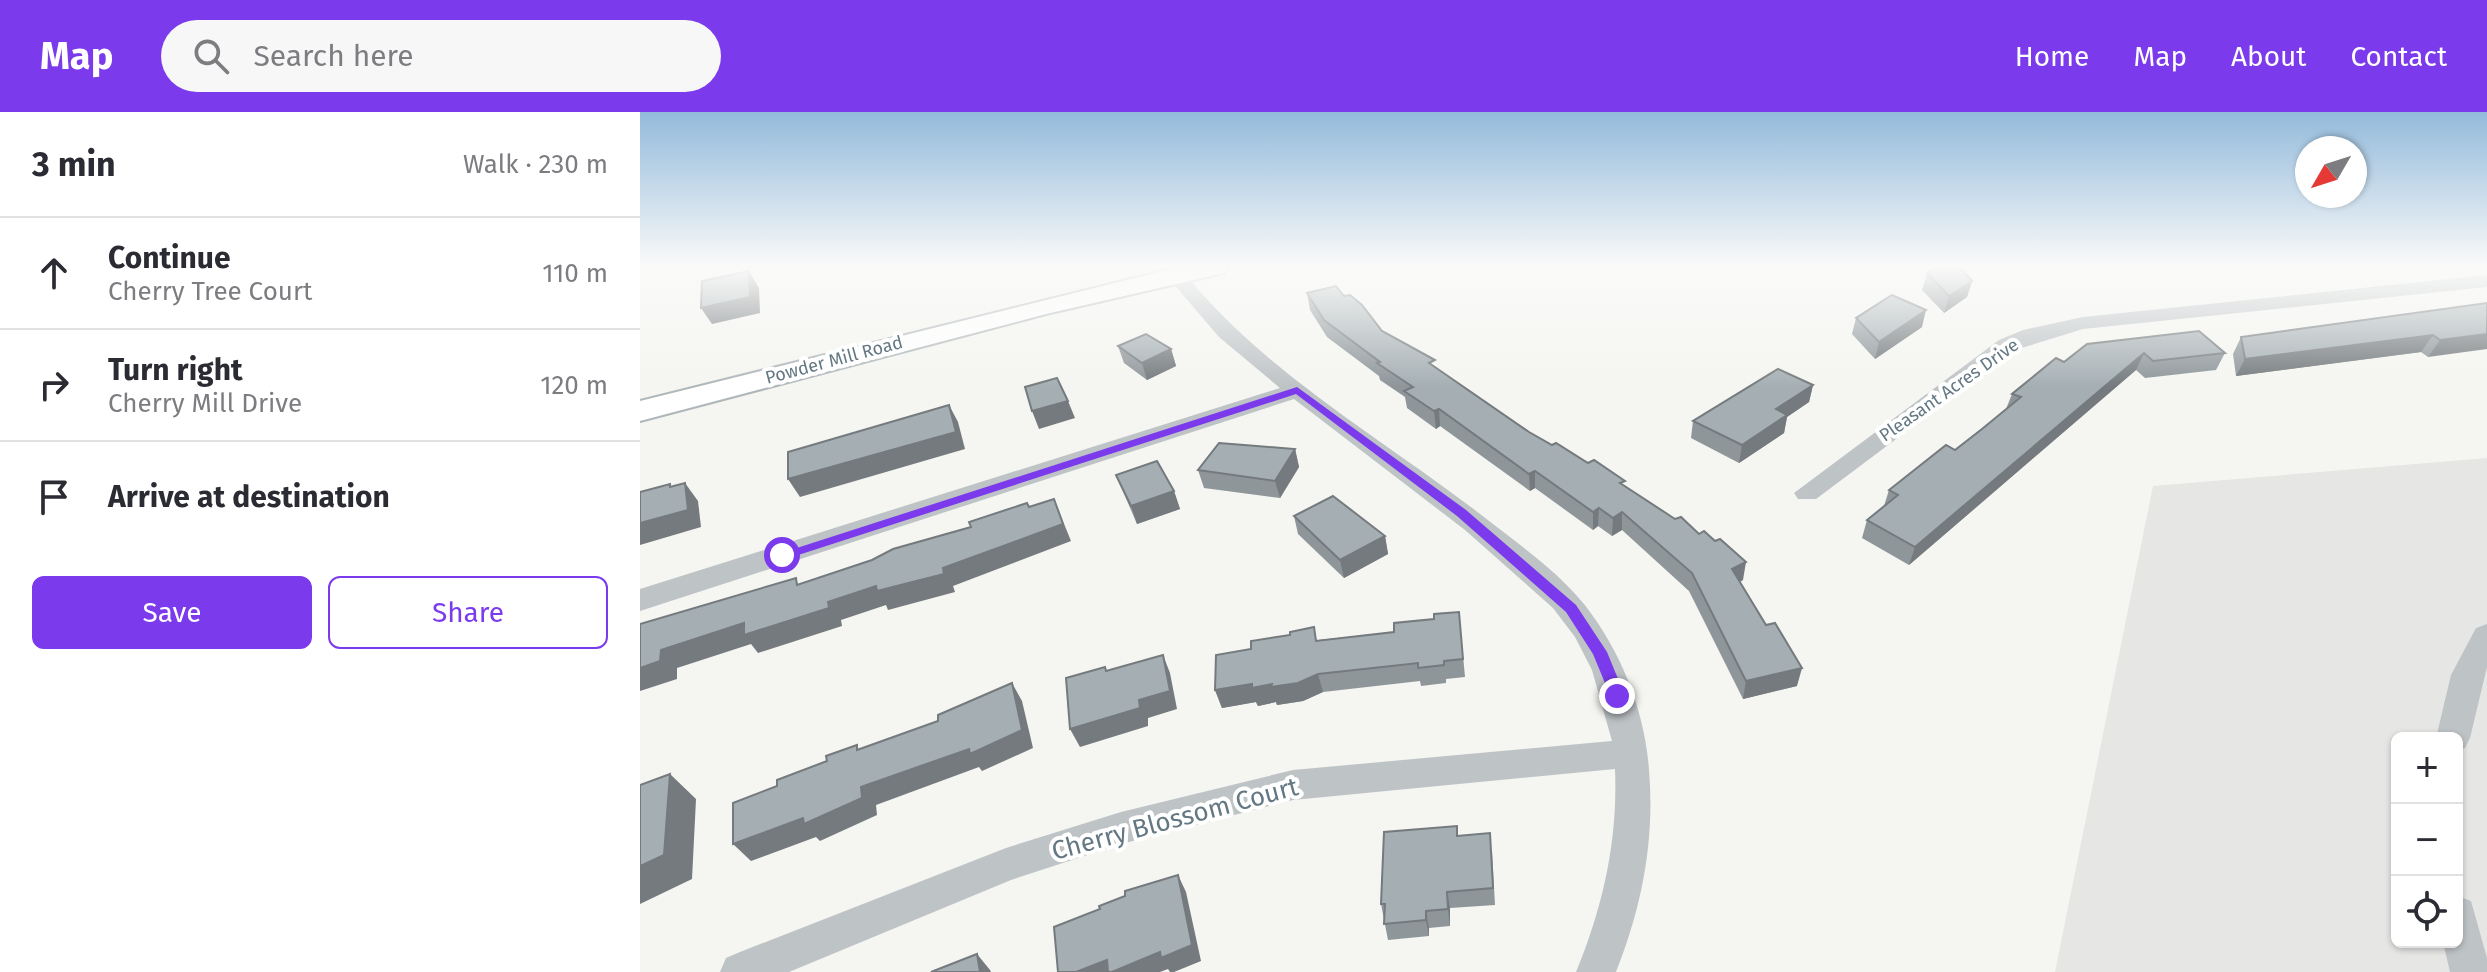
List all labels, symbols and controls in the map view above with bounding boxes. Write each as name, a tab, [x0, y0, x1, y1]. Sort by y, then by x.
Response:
search box	[161, 20, 721, 92]
text: Map	[40, 33, 113, 79]
icon: search	[189, 34, 233, 78]
text: Search here	[253, 38, 414, 74]
text: Home	[2015, 40, 2089, 73]
text: Map	[2133, 40, 2187, 73]
text: About	[2231, 40, 2306, 73]
text: Contact	[2350, 40, 2447, 73]
north arrow	[2295, 136, 2367, 208]
text: 3 min	[32, 144, 116, 185]
text: Walk · 230 m	[463, 149, 608, 180]
text: Continue	[108, 240, 231, 276]
icon: ahead	[32, 251, 76, 295]
text: 110 m	[542, 258, 608, 289]
text: Cherry Tree Court	[108, 276, 312, 307]
street label: Powder Mill Road	[763, 331, 905, 389]
street label: Pleasant Acres Drive	[1875, 334, 2023, 446]
text: Turn right	[108, 352, 243, 388]
icon: right	[32, 363, 76, 407]
text: 120 m	[540, 370, 608, 401]
text: Cherry Mill Drive	[108, 388, 302, 419]
icon: arrive	[32, 475, 76, 519]
text: Arrive at destination	[108, 479, 390, 515]
route start	[764, 537, 800, 573]
button: Save	[32, 576, 312, 649]
button: Share	[328, 576, 608, 649]
route end	[1599, 678, 1635, 714]
map controls	[2391, 732, 2463, 948]
button: +	[2391, 732, 2463, 804]
street label: Cherry Blossom Court	[1048, 771, 1302, 867]
button: −	[2391, 804, 2463, 876]
button: locate	[2391, 876, 2463, 948]

